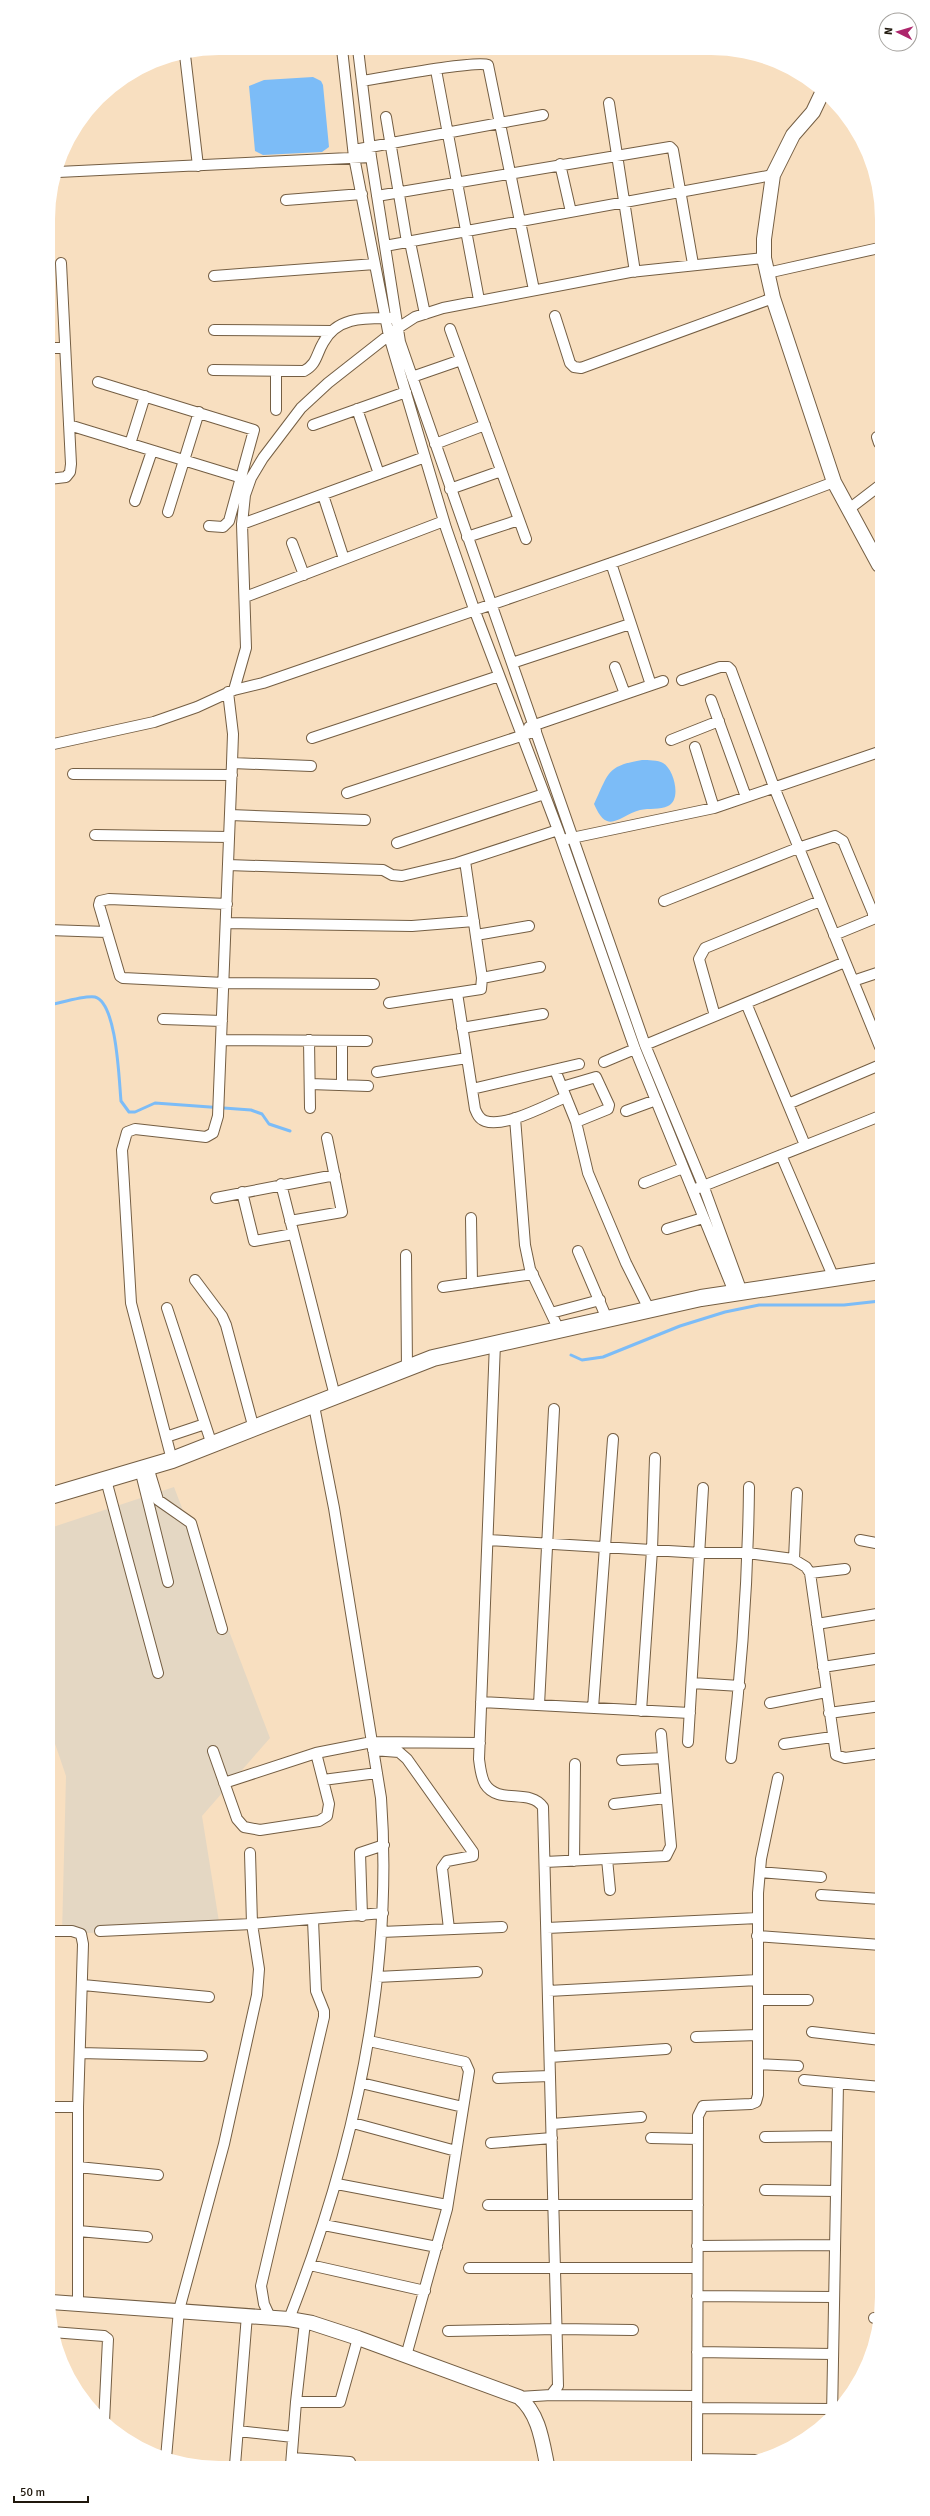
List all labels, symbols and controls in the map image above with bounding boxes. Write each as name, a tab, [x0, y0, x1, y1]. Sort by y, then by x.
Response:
north arrow	[878, 12, 918, 52]
text: N	[882, 27, 895, 36]
scale bar	[14, 2478, 88, 2504]
text: 50 m	[20, 2485, 45, 2500]

